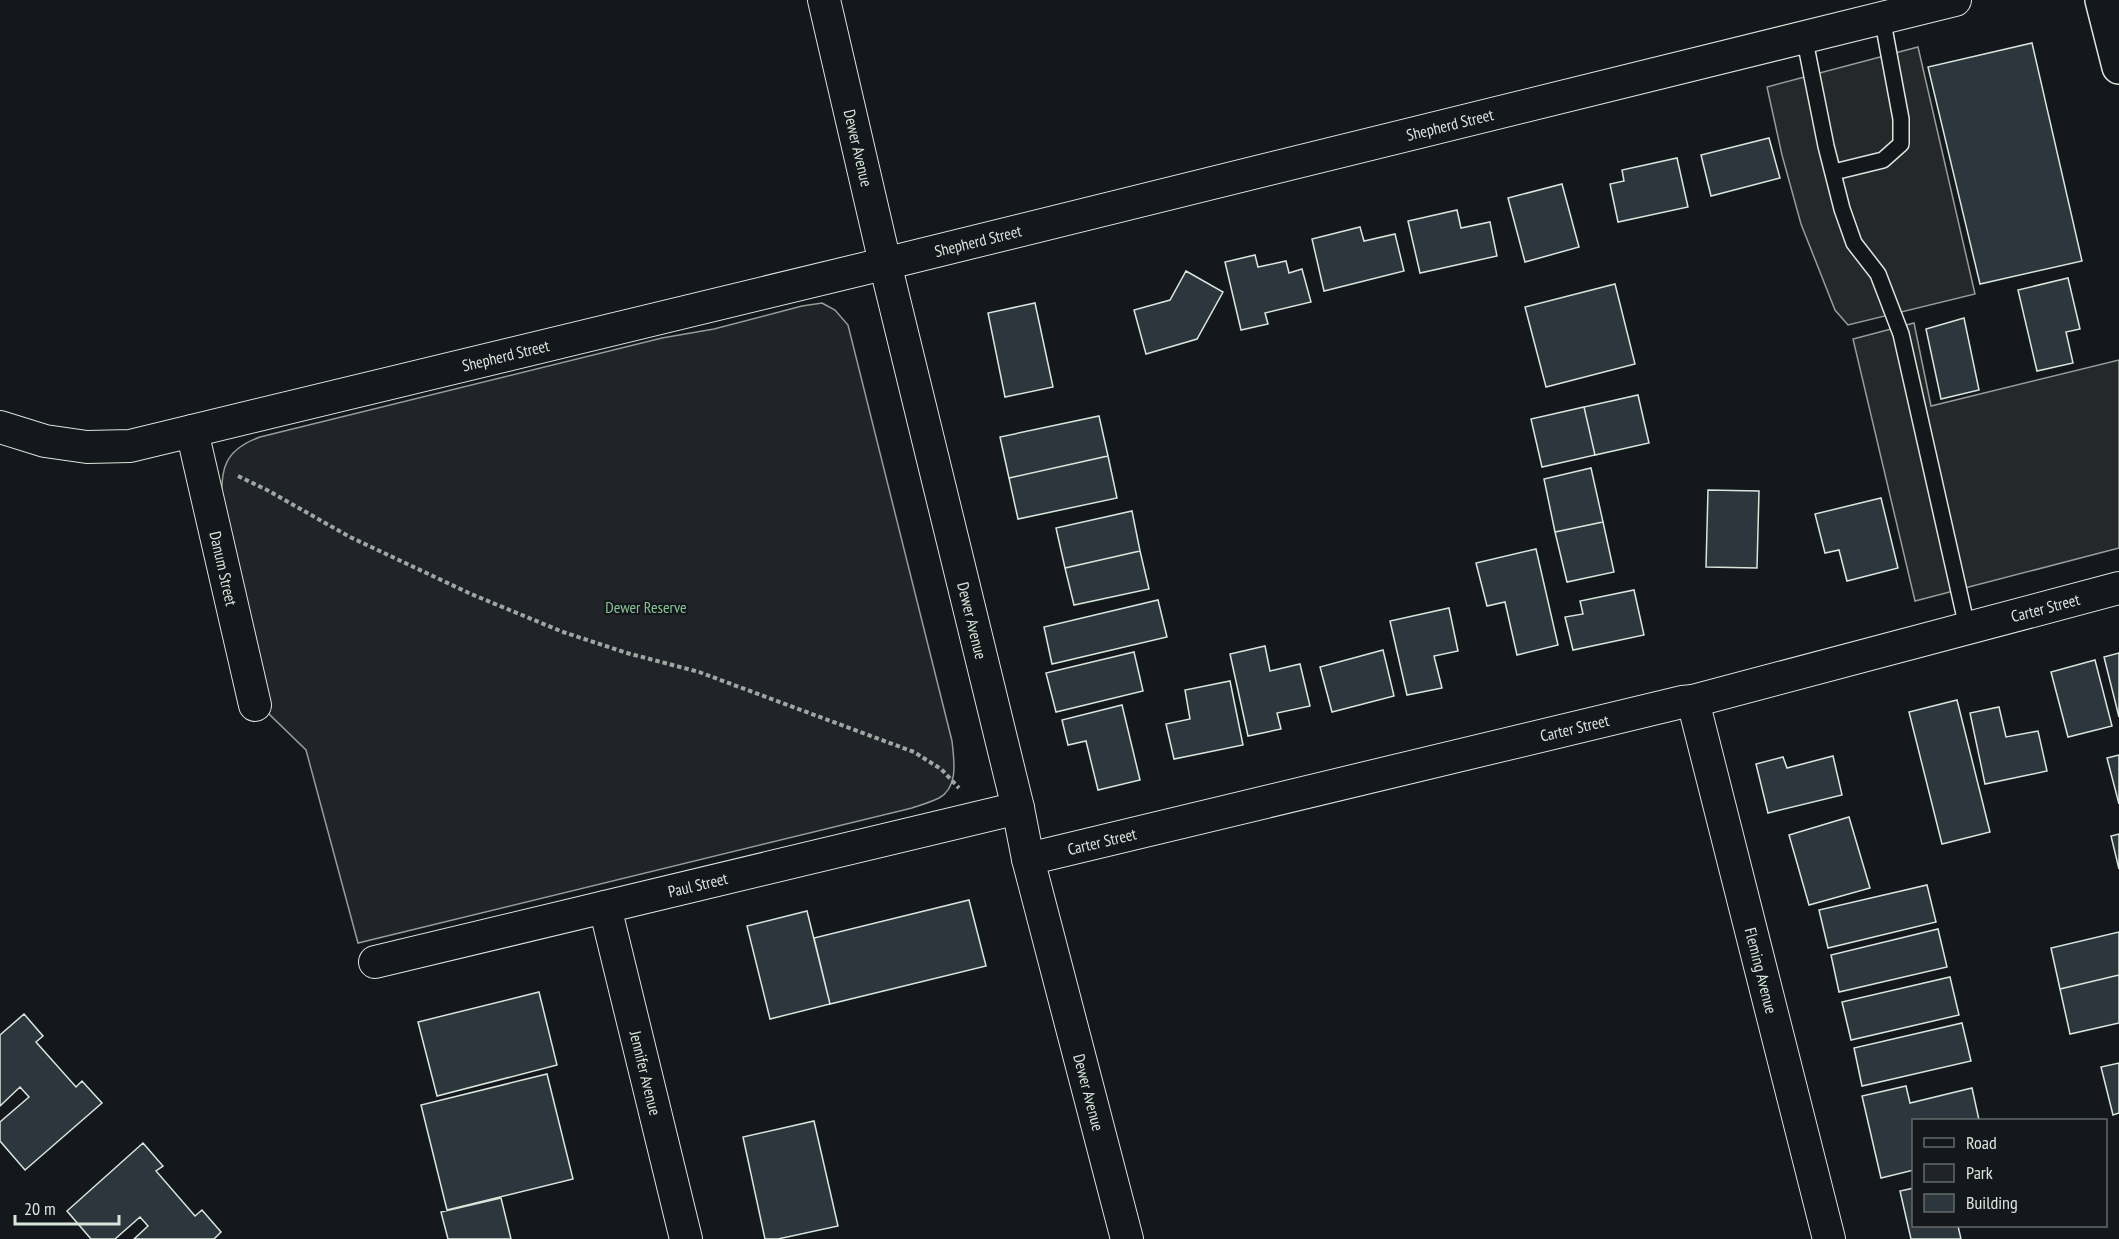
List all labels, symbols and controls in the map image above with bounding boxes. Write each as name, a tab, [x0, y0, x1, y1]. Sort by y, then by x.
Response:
street label: Shepherd Street	[1404, 104, 1496, 145]
street label: Dewer Avenue	[840, 107, 877, 189]
street label: Shepherd Street	[932, 220, 1024, 261]
street label: Shepherd Street	[460, 335, 552, 375]
street label: Danum Street	[205, 529, 242, 608]
street label: Dewer Avenue	[953, 580, 991, 661]
street label: Carter Street	[2009, 589, 2082, 626]
park label: Dewer Reserve	[605, 597, 687, 617]
street label: Carter Street	[1538, 710, 1611, 746]
street label: Carter Street	[1065, 823, 1139, 859]
street label: Paul Street	[666, 868, 730, 901]
street label: Fleming Avenue	[1741, 925, 1782, 1016]
street label: Jennifer Avenue	[625, 1028, 665, 1117]
street label: Dewer Avenue	[1069, 1052, 1108, 1133]
legend	[1912, 1119, 2107, 1227]
text: Road	[1966, 1131, 1997, 1154]
text: Park	[1966, 1161, 1993, 1184]
scale bar	[15, 1188, 118, 1226]
text: Building	[1966, 1191, 2018, 1214]
text: 20 m	[24, 1197, 56, 1220]

